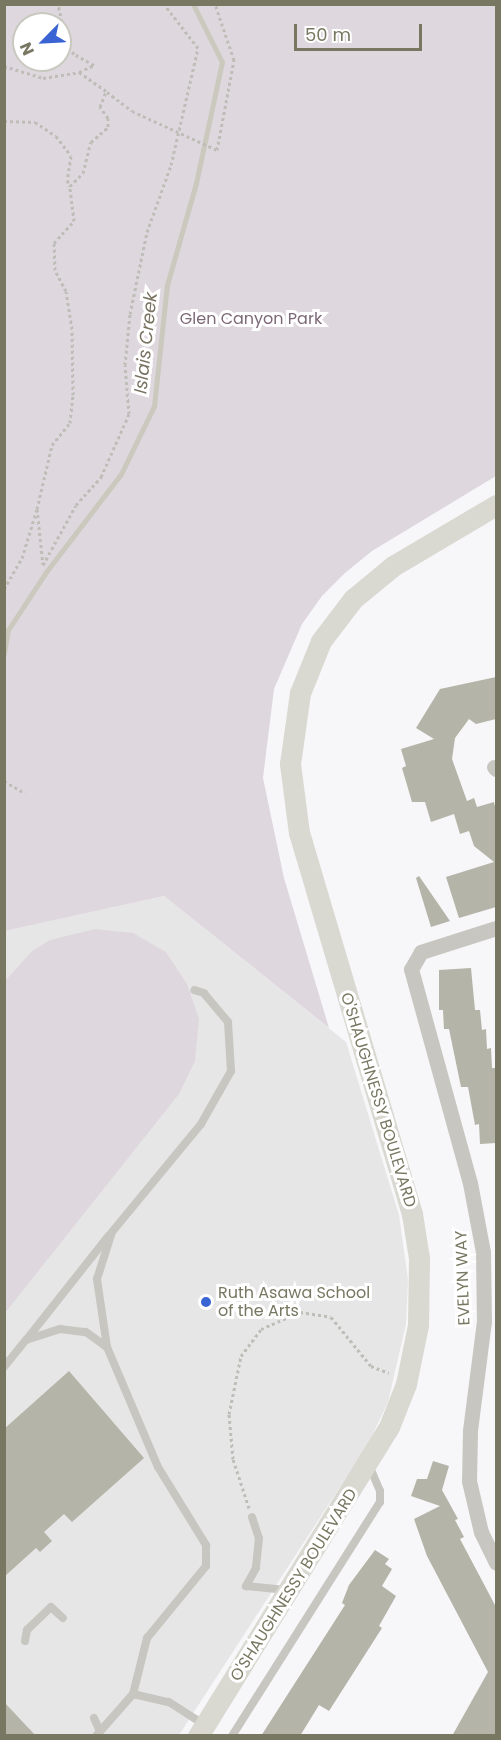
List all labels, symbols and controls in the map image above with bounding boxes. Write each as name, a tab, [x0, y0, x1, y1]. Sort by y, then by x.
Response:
north arrow	[12, 12, 72, 72]
scale bar	[297, 12, 424, 50]
text: 50 m	[305, 22, 351, 47]
text: N	[14, 39, 40, 59]
water label: Islais Creek	[130, 291, 162, 395]
park label: Glen Canyon Park	[180, 309, 322, 329]
street label: O'SHAUGHNESSY BOULEVARD	[336, 990, 420, 1210]
street label: EVELYN WAY	[452, 1230, 474, 1326]
place label: Ruth Asawa School of the Arts	[218, 1283, 370, 1321]
marker: Ruth Asawa School of the Arts	[199, 1295, 213, 1309]
street label: O'SHAUGHNESSY BOULEVARD	[227, 1485, 361, 1685]

